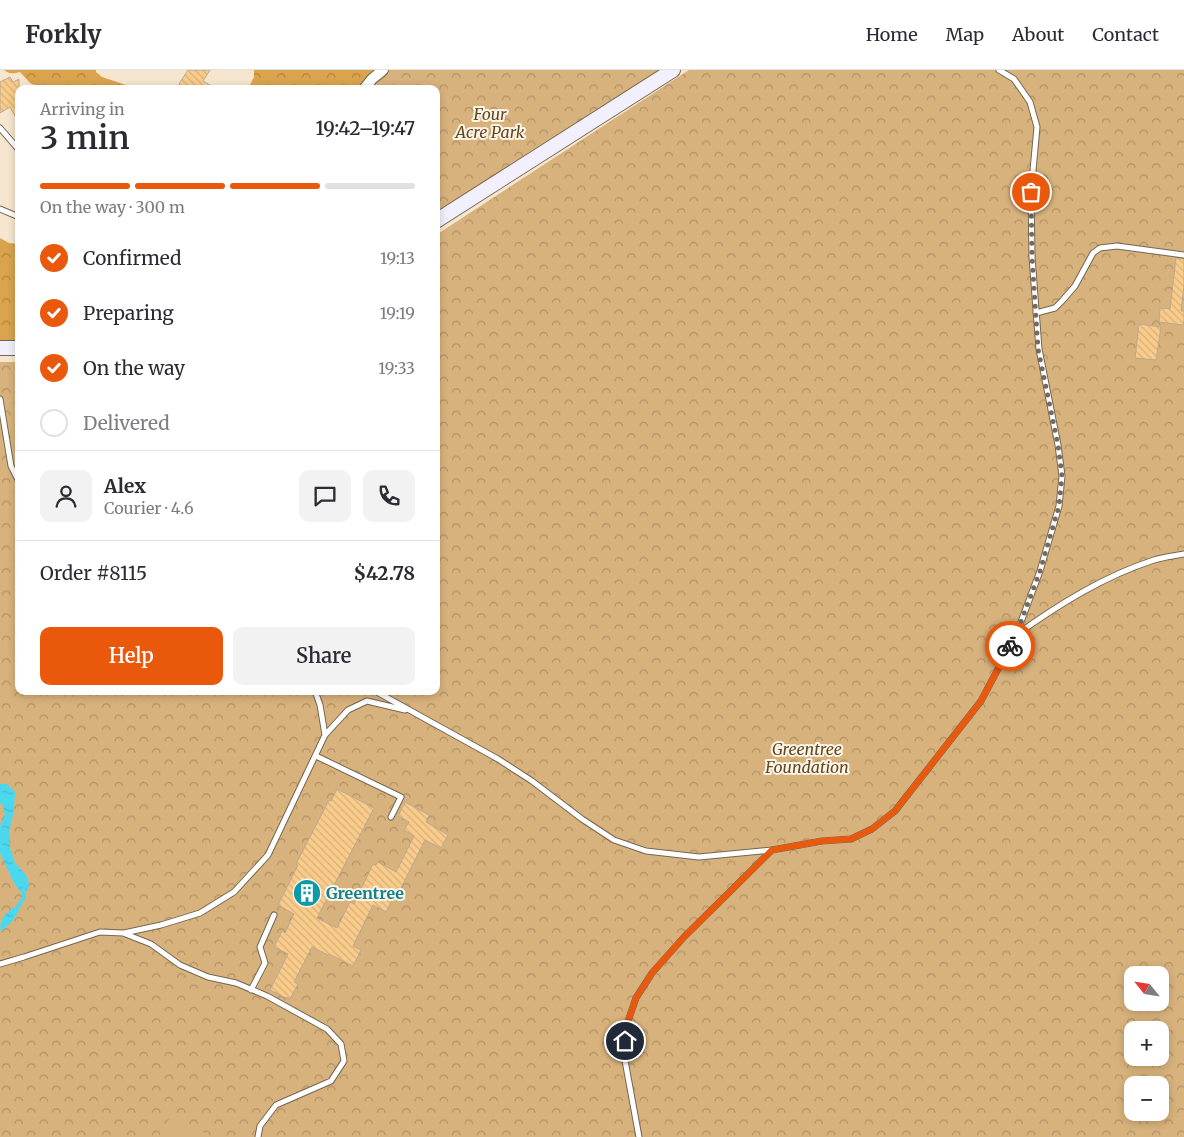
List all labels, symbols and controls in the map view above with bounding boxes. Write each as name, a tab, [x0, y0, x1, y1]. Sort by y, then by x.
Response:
text: Forkly	[25, 19, 101, 50]
text: Home	[866, 23, 918, 46]
text: Map	[946, 23, 984, 46]
text: About	[1012, 23, 1064, 46]
text: Contact	[1092, 23, 1159, 46]
text: Arriving in	[40, 99, 125, 119]
park label: Four Acre Park	[453, 104, 525, 142]
text: 19:42–19:47	[315, 116, 415, 140]
text: 3 min	[40, 118, 130, 158]
pin	[1010, 171, 1052, 213]
icon: bag	[1017, 178, 1045, 206]
text: On the way · 300 m	[40, 197, 185, 217]
icon: check	[40, 244, 68, 272]
text: Confirmed	[83, 246, 181, 270]
text: 19:13	[380, 248, 415, 268]
icon: check	[40, 299, 68, 327]
text: Preparing	[83, 301, 174, 325]
text: 19:19	[380, 303, 415, 323]
icon: check	[40, 354, 68, 382]
text: On the way	[83, 356, 185, 380]
text: 19:33	[378, 358, 415, 378]
text: Delivered	[83, 411, 170, 435]
button: person	[40, 470, 92, 522]
button: chat	[299, 470, 351, 522]
button: phone	[363, 470, 415, 522]
text: Alex	[104, 474, 146, 498]
text: Courier · 4.6	[104, 498, 194, 518]
text: Order #8115	[40, 561, 147, 585]
text: $42.78	[354, 561, 415, 585]
courier	[985, 621, 1035, 671]
button: Help	[40, 627, 223, 685]
button: Share	[233, 627, 415, 685]
icon: bike	[996, 632, 1024, 660]
park label: Greentree Foundation	[764, 739, 849, 777]
building icon: Greentree	[292, 878, 322, 908]
place label: Greentree	[326, 883, 404, 903]
north arrow	[1124, 966, 1169, 1011]
map controls	[1124, 966, 1169, 1121]
pin	[604, 1020, 646, 1062]
button: +	[1124, 1021, 1169, 1066]
icon: home	[611, 1027, 639, 1055]
button: −	[1124, 1076, 1169, 1121]

